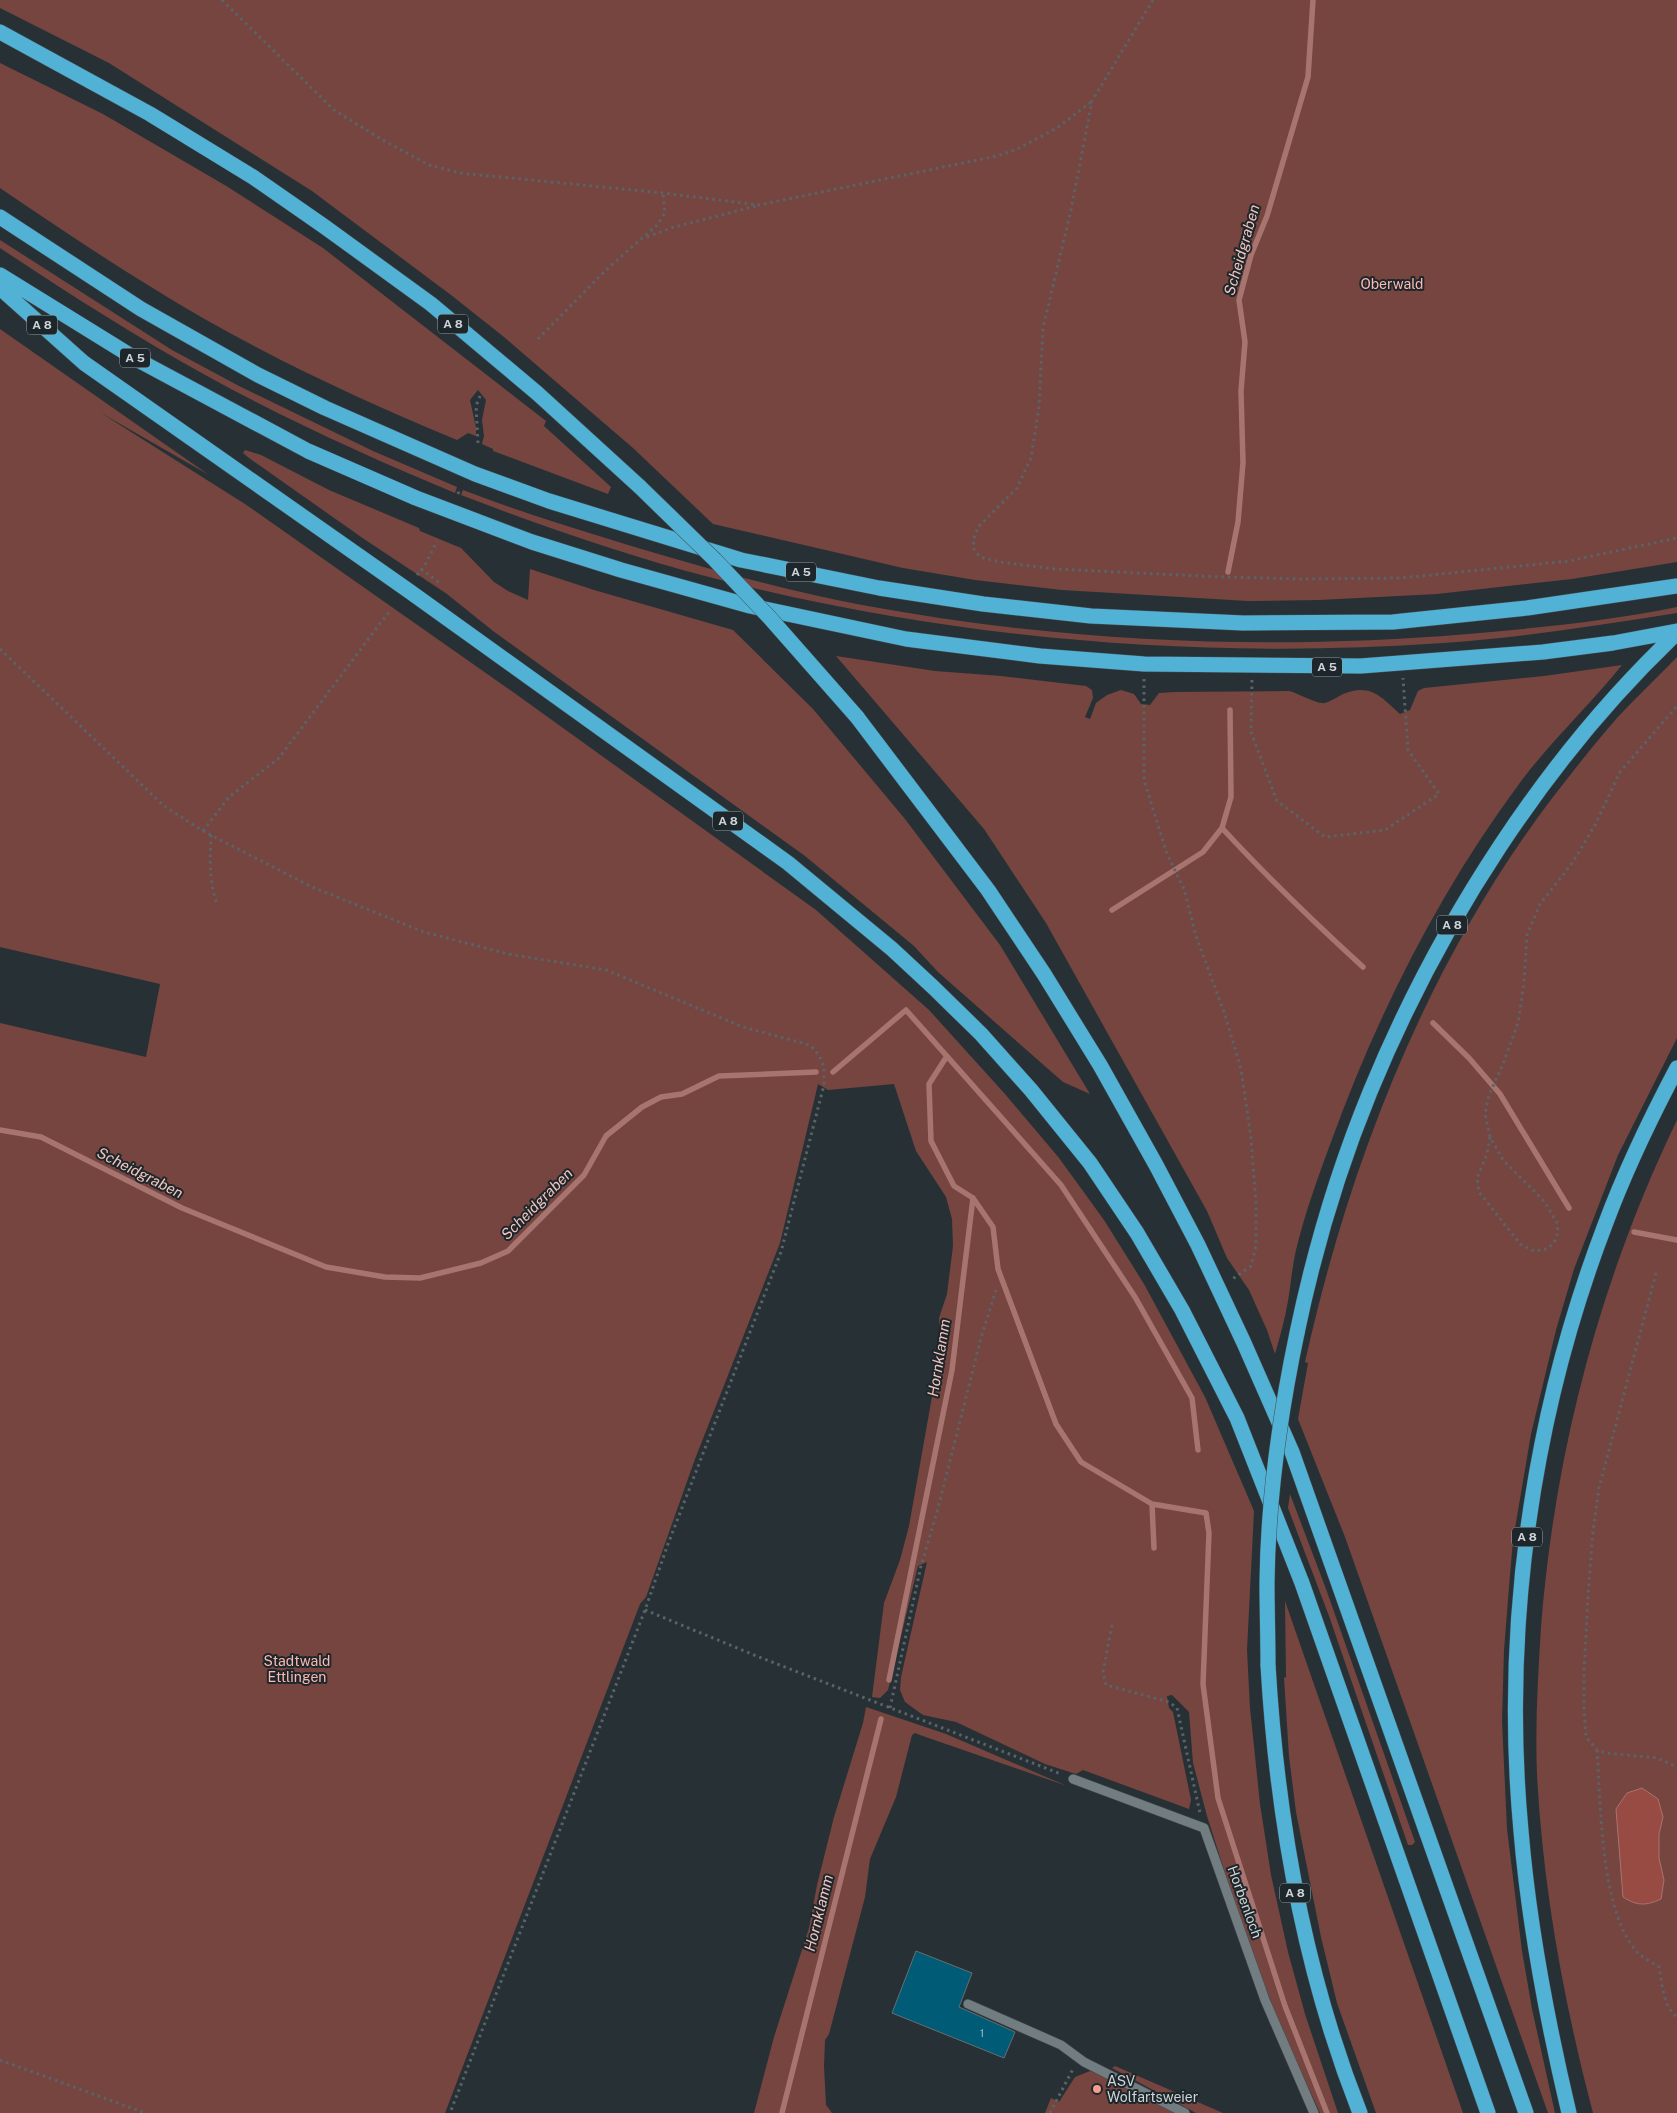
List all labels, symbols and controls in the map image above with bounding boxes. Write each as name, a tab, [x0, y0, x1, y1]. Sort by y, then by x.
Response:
water label: Scheidgraben	[1220, 202, 1263, 297]
park label: Oberwald	[1361, 276, 1423, 292]
road number: A 8	[438, 314, 468, 334]
road number: A 8	[27, 316, 57, 334]
road number: A 5	[120, 348, 150, 368]
road number: A 5	[786, 562, 816, 582]
road number: A 5	[1312, 658, 1342, 676]
road number: A 8	[713, 811, 743, 830]
road number: A 8	[1437, 916, 1467, 934]
water label: Scheidgraben	[94, 1144, 186, 1201]
water label: Scheidgraben	[497, 1164, 576, 1243]
water label: Hornklamm	[924, 1318, 953, 1398]
road number: A 8	[1512, 1528, 1542, 1546]
park label: Stadtwald Ettlingen	[264, 1653, 330, 1685]
street label: Horbenloch	[1225, 1864, 1265, 1940]
water label: Hornklamm	[801, 1873, 836, 1953]
road number: A 8	[1280, 1884, 1310, 1902]
house number: 1	[980, 2027, 984, 2039]
place label: ASV Wolfartsweier	[1107, 2073, 1198, 2105]
marker: ASV Wolfartsweier	[1091, 2083, 1103, 2095]

